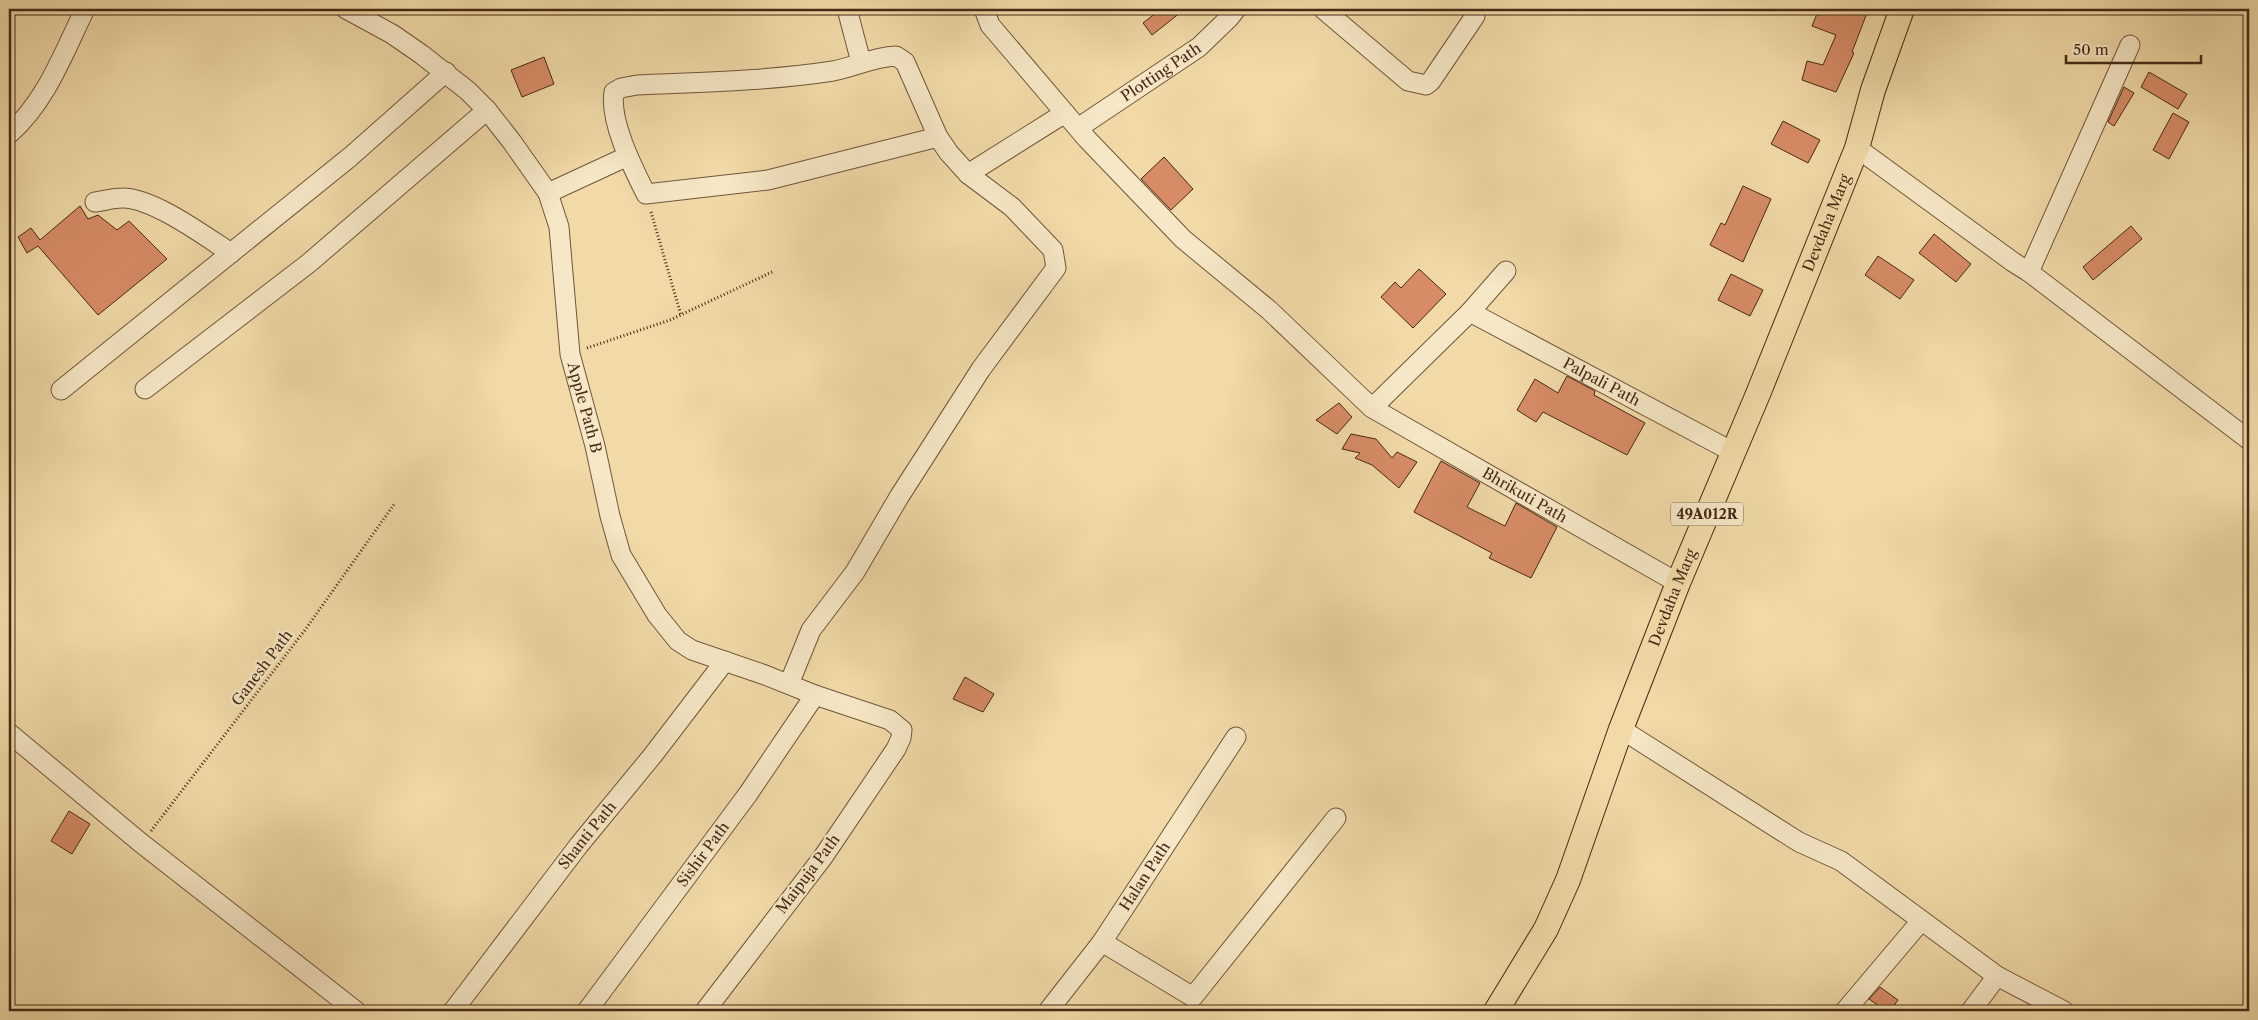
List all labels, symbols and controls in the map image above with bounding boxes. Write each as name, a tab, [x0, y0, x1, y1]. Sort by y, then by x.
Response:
scale bar	[2066, 32, 2200, 64]
street label: Plotting Path	[1117, 38, 1205, 106]
text: 50 m	[2073, 40, 2109, 59]
street label: Devdaha Marg	[1798, 171, 1854, 274]
street label: Palpali Path	[1560, 353, 1644, 410]
street label: Apple Path B	[563, 359, 606, 455]
street label: Bhrikuti Path	[1479, 463, 1571, 527]
road number: 49A012R	[1671, 502, 1743, 526]
street label: Devdaha Marg	[1644, 546, 1700, 649]
street label: Ganesh Path	[227, 626, 297, 709]
street label: Shanti Path	[554, 797, 620, 873]
street label: Sishir Path	[672, 817, 734, 890]
street label: Maipuja Path	[772, 830, 844, 917]
street label: Halan Path	[1115, 837, 1174, 914]

